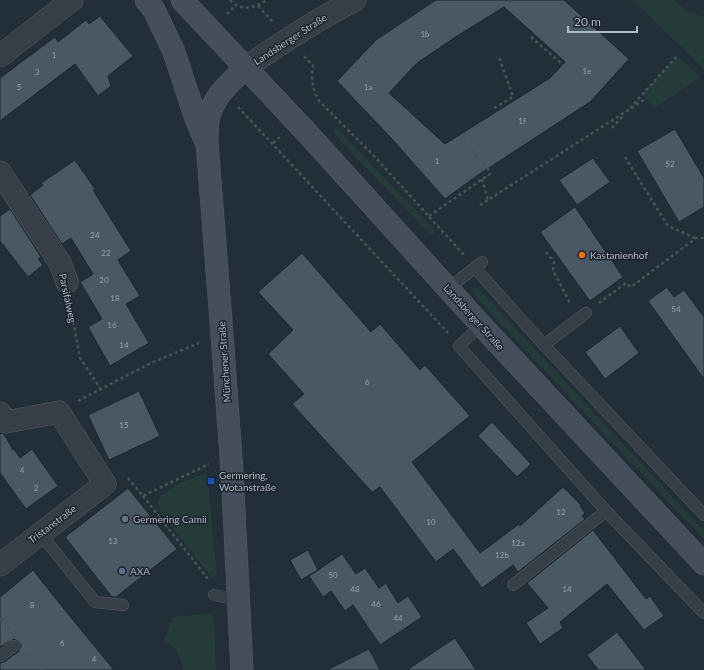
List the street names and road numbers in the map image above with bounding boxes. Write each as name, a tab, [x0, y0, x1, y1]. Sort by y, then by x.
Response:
street label: Landsberger Straße	[251, 11, 329, 67]
street label: Parsifalweg	[57, 272, 79, 324]
street label: Landsberger Straße	[441, 281, 507, 353]
street label: Münchener Straße	[215, 321, 233, 403]
street label: Tristanstraße	[26, 502, 78, 546]

